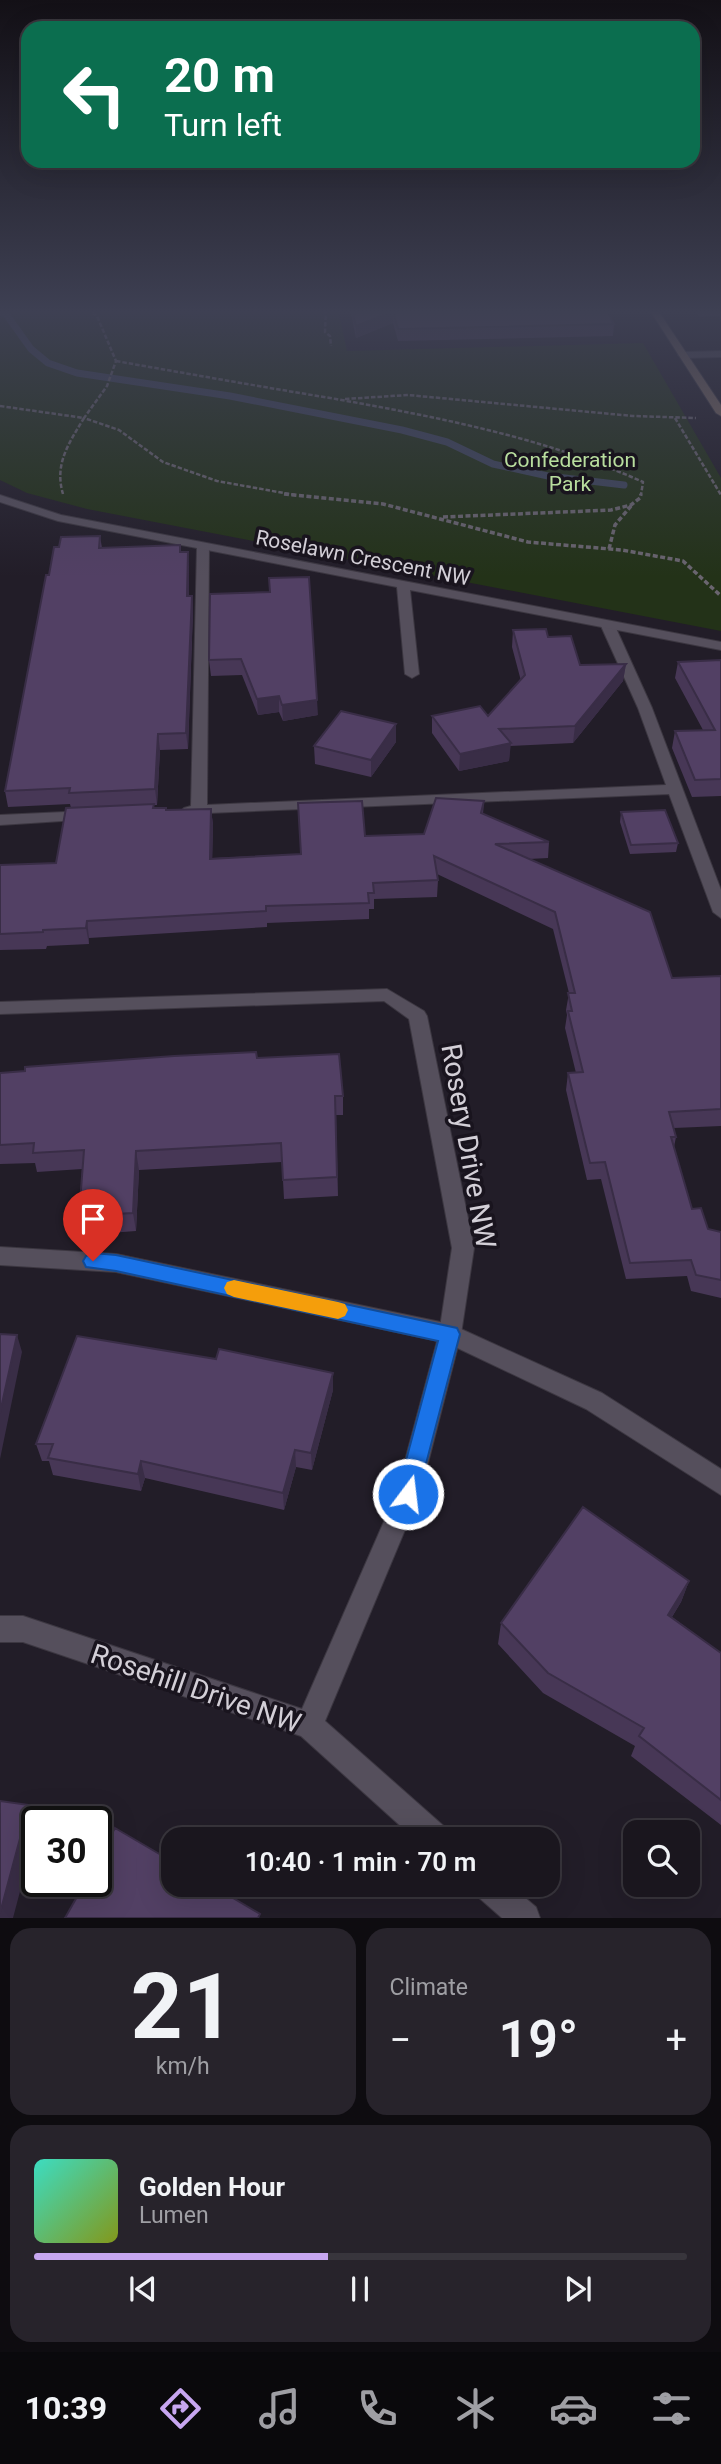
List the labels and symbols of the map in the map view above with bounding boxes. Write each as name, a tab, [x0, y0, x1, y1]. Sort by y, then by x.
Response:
park label: Confederation Park	[504, 448, 636, 496]
street label: Roselawn Crescent NW	[254, 525, 473, 591]
street label: Rosery Drive NW	[434, 1041, 503, 1251]
pin	[63, 1189, 123, 1261]
position arrow	[371, 1457, 445, 1531]
street label: Rosehill Drive NW	[86, 1637, 305, 1740]
speed limit sign: 30	[21, 1806, 112, 1897]

